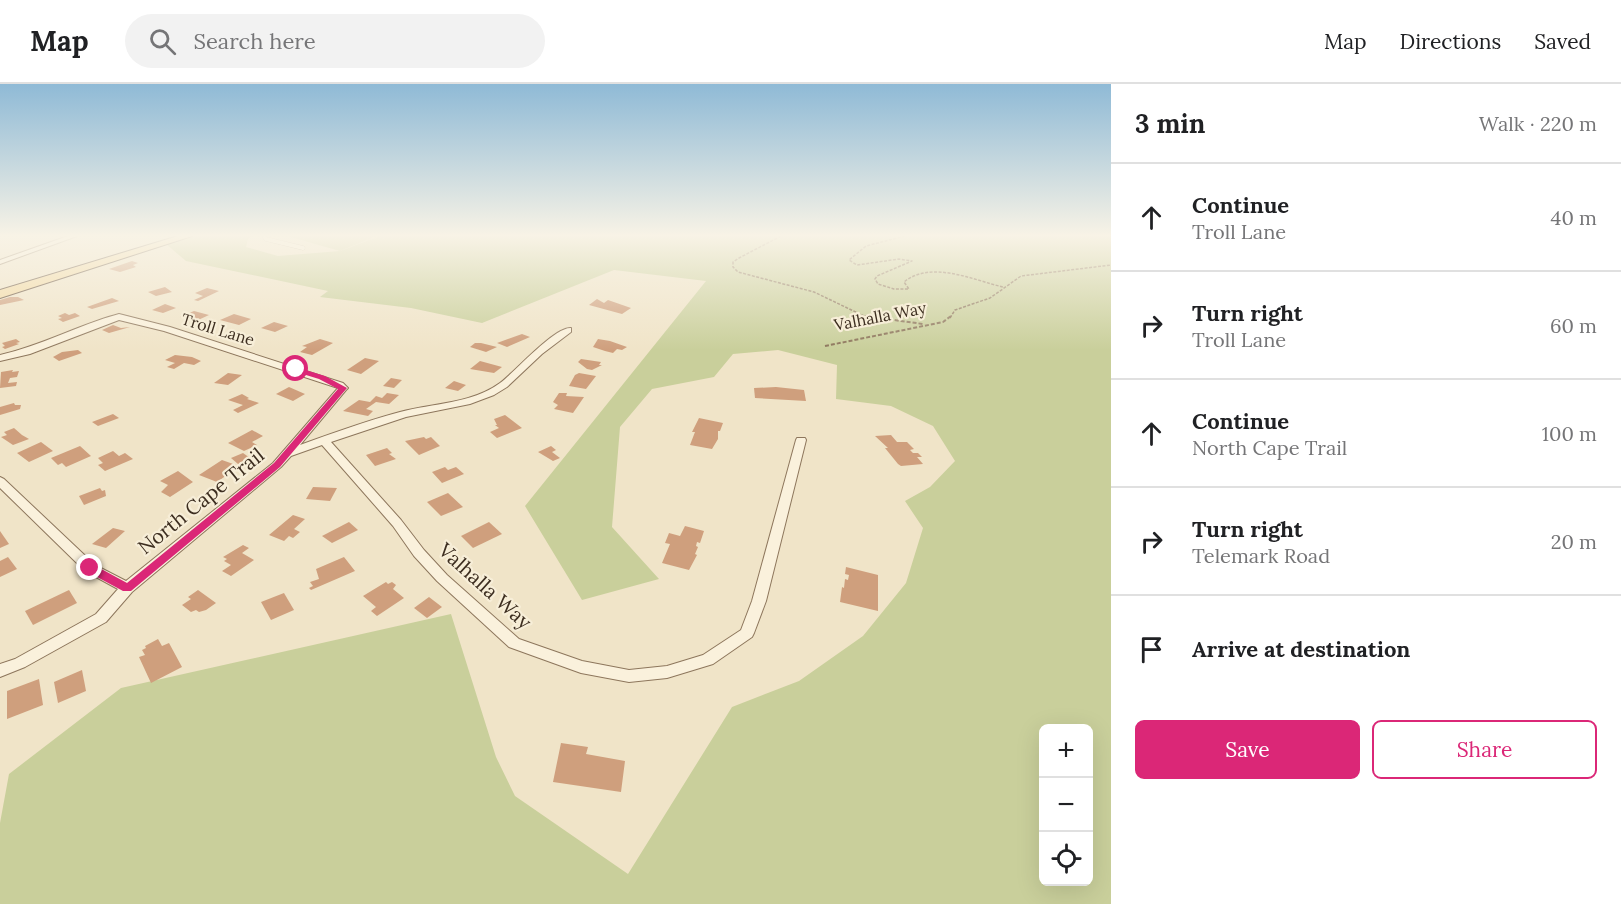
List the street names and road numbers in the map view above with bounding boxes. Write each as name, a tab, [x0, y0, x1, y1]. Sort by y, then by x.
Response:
street label: Valhalla Way	[831, 297, 928, 335]
street label: Troll Lane	[179, 308, 257, 350]
street label: North Cape Trail	[132, 442, 269, 559]
street label: Valhalla Way	[433, 537, 537, 634]

